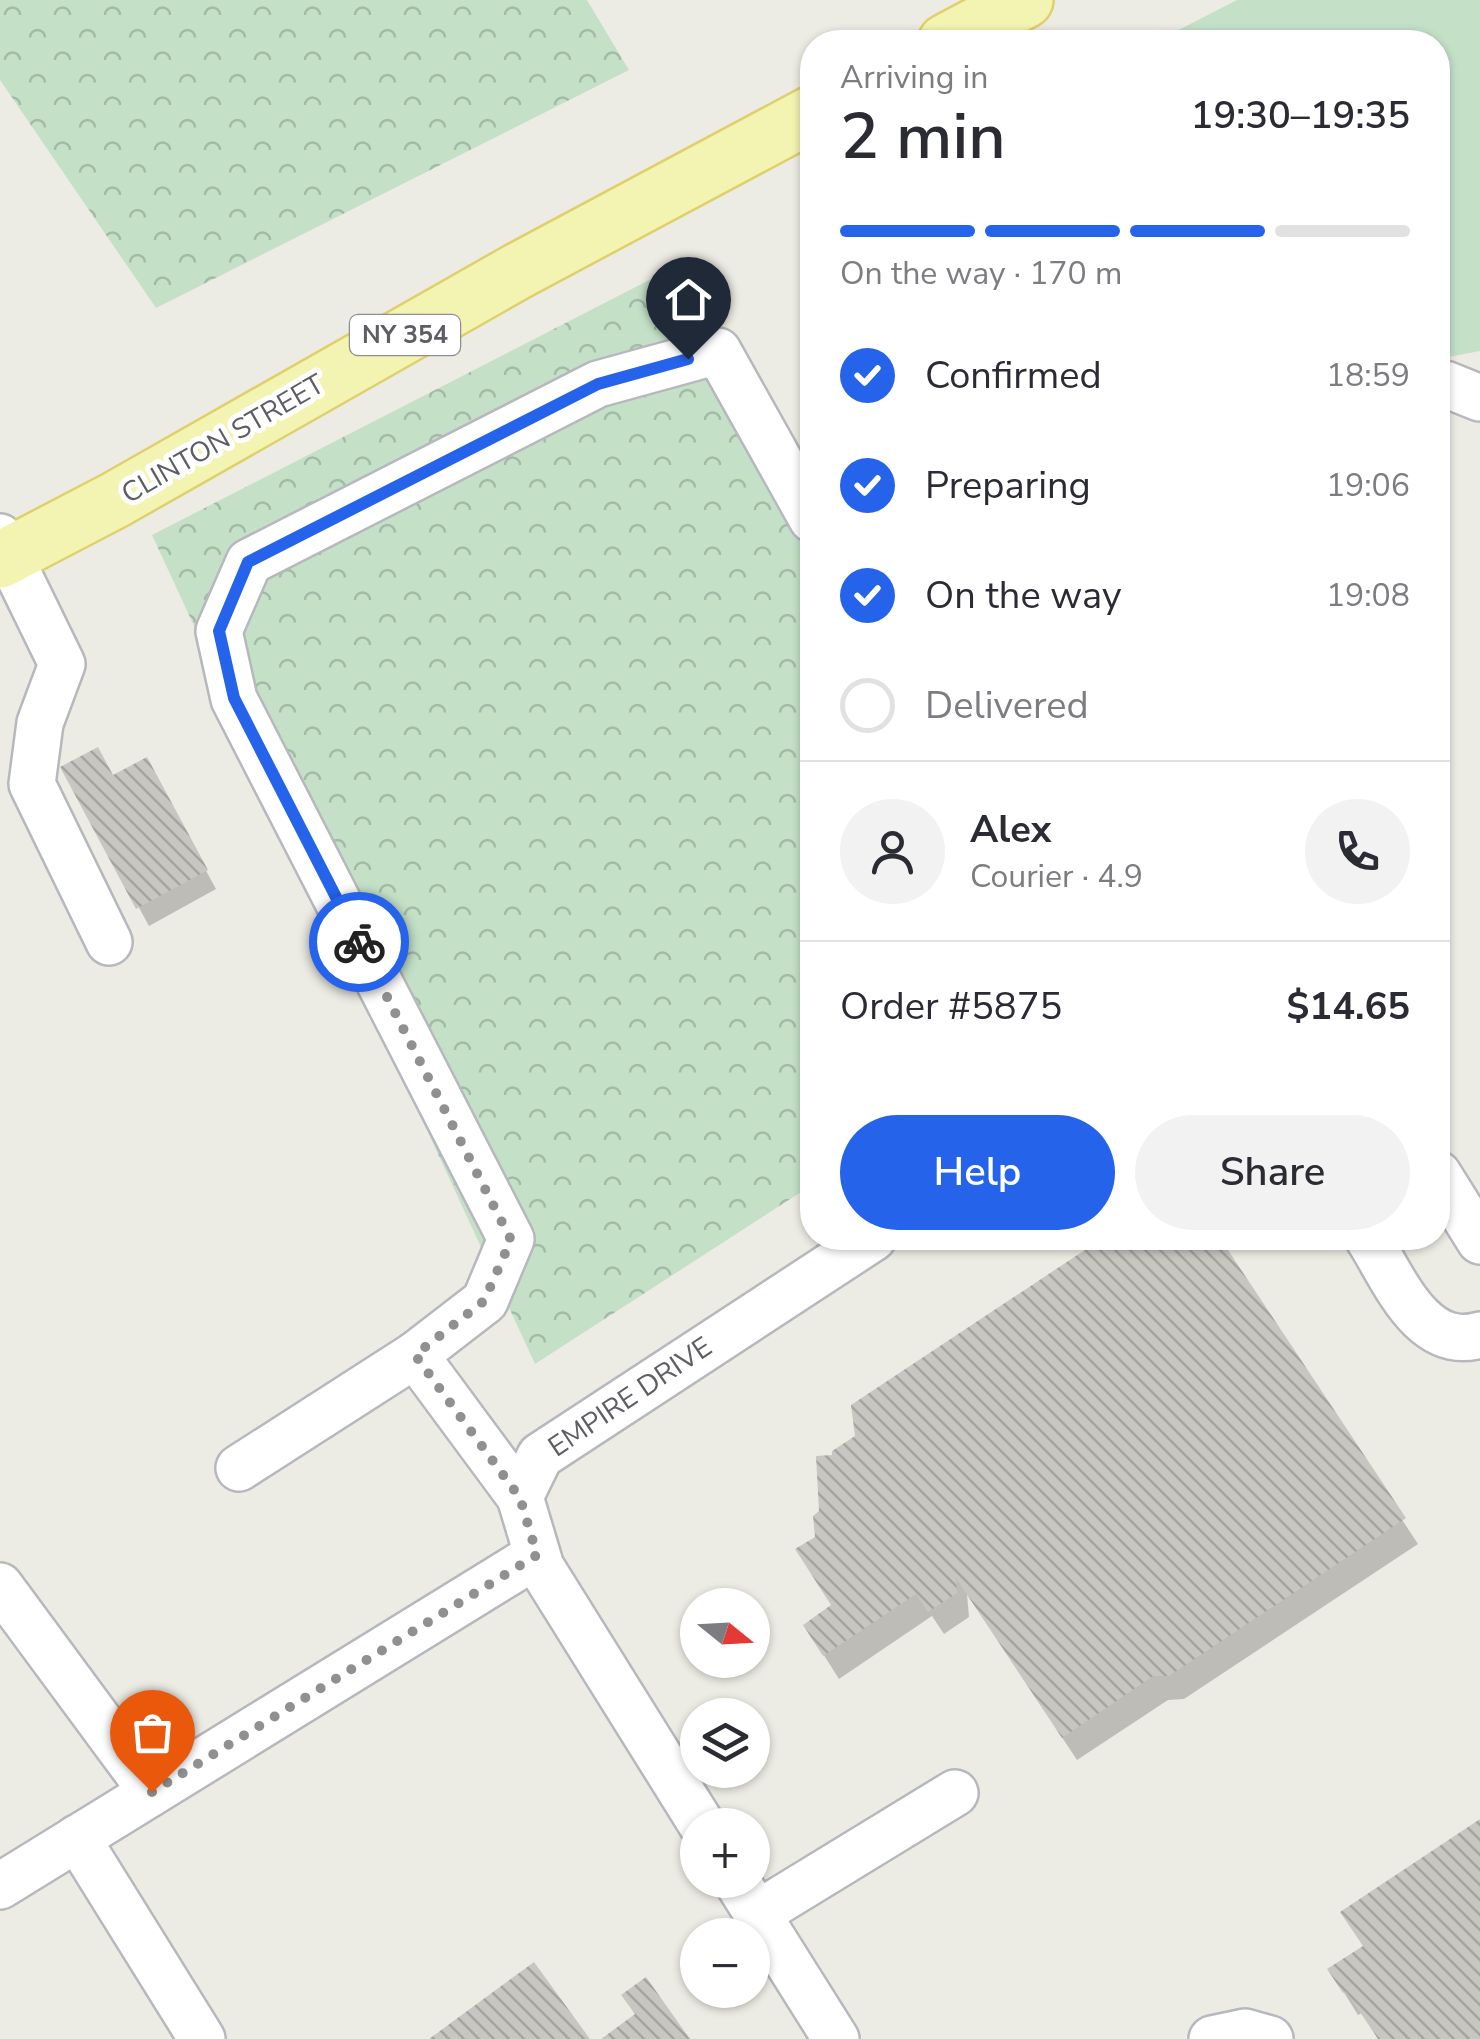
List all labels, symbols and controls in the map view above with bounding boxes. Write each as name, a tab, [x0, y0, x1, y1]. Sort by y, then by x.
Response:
text: Arriving in	[840, 56, 988, 99]
text: 19:30–19:35	[1191, 90, 1410, 141]
text: 2 min	[840, 92, 1006, 181]
text: On the way · 170 m	[840, 252, 1122, 295]
pin	[646, 257, 731, 360]
icon: home	[661, 272, 716, 327]
road number: NY 354	[350, 315, 460, 355]
icon: check	[840, 348, 895, 403]
text: Confirmed	[925, 350, 1102, 401]
text: 18:59	[1326, 354, 1410, 397]
street label: CLINTON STREET	[115, 365, 332, 513]
icon: check	[840, 458, 895, 513]
text: Preparing	[925, 460, 1091, 511]
text: 19:06	[1326, 464, 1410, 507]
icon: check	[840, 568, 895, 623]
text: On the way	[925, 570, 1121, 621]
text: 19:08	[1326, 574, 1410, 617]
text: Delivered	[925, 680, 1089, 731]
button: person	[840, 799, 945, 904]
button: phone	[1305, 799, 1410, 904]
text: Alex	[970, 804, 1051, 855]
text: Courier · 4.9	[970, 855, 1143, 898]
courier	[309, 892, 409, 992]
icon: bike	[332, 915, 387, 970]
text: Order #5875	[840, 981, 1062, 1032]
text: $14.65	[1287, 981, 1410, 1032]
button: Help	[840, 1115, 1115, 1230]
button: Share	[1135, 1115, 1410, 1230]
street label: EMPIRE DRIVE	[541, 1328, 719, 1466]
north arrow	[680, 1588, 770, 1678]
map controls	[680, 1588, 770, 2008]
pin	[110, 1690, 195, 1793]
button: layers	[680, 1698, 770, 1788]
icon: bag	[125, 1705, 180, 1760]
button: +	[680, 1808, 770, 1898]
button: −	[680, 1918, 770, 2008]

